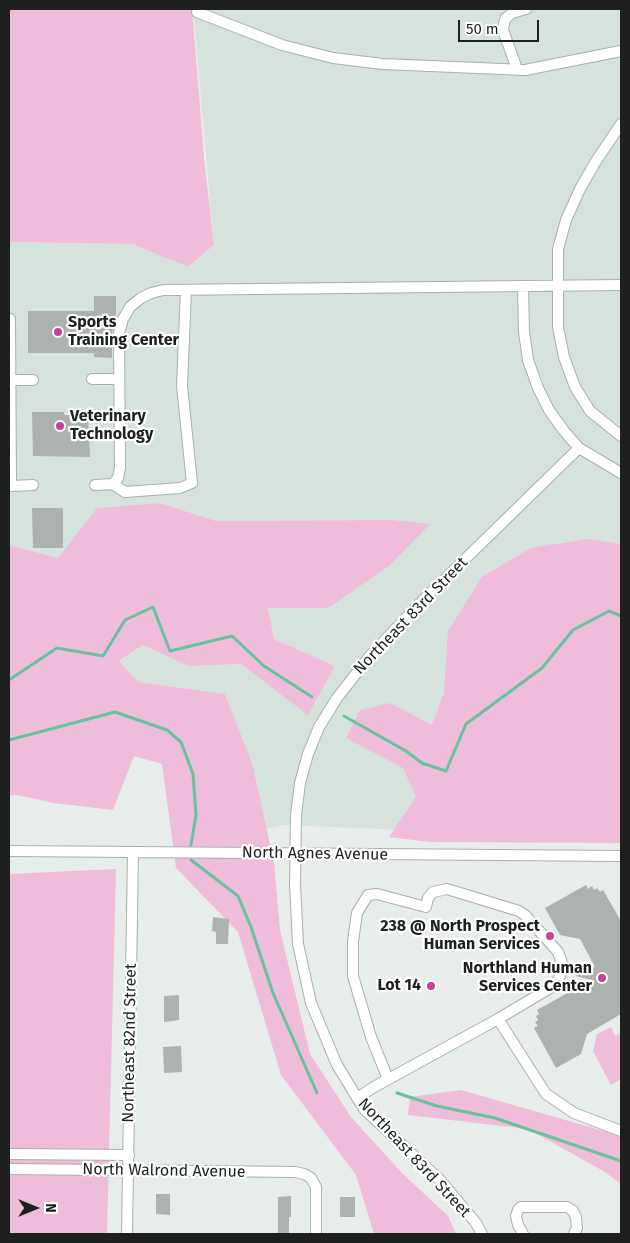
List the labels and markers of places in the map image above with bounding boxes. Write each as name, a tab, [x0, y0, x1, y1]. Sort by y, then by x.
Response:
place label: Sports Training Center	[68, 313, 179, 351]
marker: Sports Training Center	[52, 326, 64, 338]
place label: Veterinary Technology	[70, 407, 153, 445]
marker: Veterinary Technology	[54, 420, 66, 432]
place label: 238 @ North Prospect Human Services	[380, 917, 540, 955]
marker: 238 @ North Prospect Human Services	[544, 930, 556, 942]
place label: Northland Human Services Center	[463, 959, 592, 997]
marker: Northland Human Services Center	[596, 972, 608, 984]
place label: Lot 14	[377, 976, 421, 996]
marker: Lot 14	[425, 980, 437, 992]

